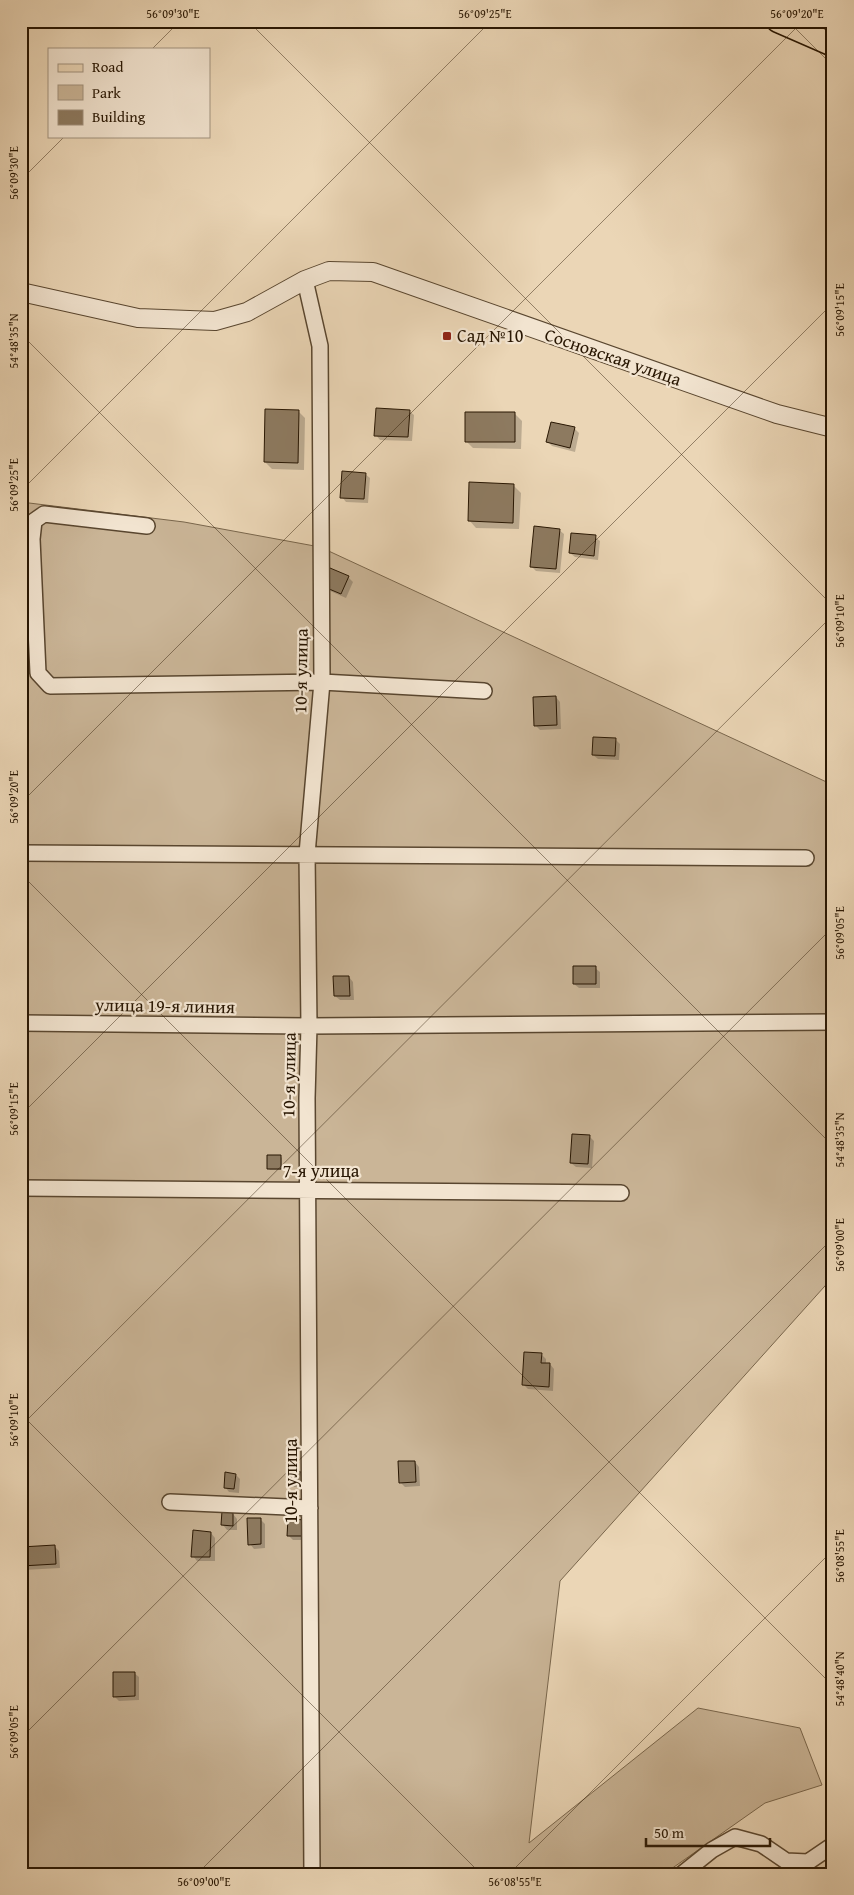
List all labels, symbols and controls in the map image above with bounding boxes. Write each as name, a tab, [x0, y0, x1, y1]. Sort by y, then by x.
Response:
text: 56°09'30"E	[146, 5, 200, 22]
text: 56°09'25"E	[458, 5, 512, 22]
text: 56°09'20"E	[770, 5, 824, 22]
legend	[48, 48, 210, 138]
text: Road	[92, 56, 123, 77]
text: Park	[92, 82, 121, 103]
text: Building	[92, 106, 146, 127]
text: 56°09'30"E	[5, 146, 22, 200]
text: 56°09'15"E	[831, 283, 848, 337]
text: 54°48'35"N	[5, 313, 22, 369]
street label: Сосновская улица	[541, 320, 686, 393]
place label: Сад №10	[457, 322, 524, 349]
marker: Сад №10	[441, 330, 453, 342]
text: 56°09'25"E	[5, 458, 22, 512]
text: 56°09'10"E	[831, 594, 848, 648]
street label: 10-я улица	[286, 628, 315, 714]
text: 56°09'20"E	[5, 770, 22, 824]
text: 56°09'05"E	[831, 906, 848, 960]
street label: улица 19-я линия	[94, 991, 235, 1020]
street label: 10-я улица	[274, 1032, 303, 1118]
text: 56°09'15"E	[5, 1082, 22, 1136]
text: 54°48'35"N	[831, 1112, 848, 1168]
street label: 7-я улица	[283, 1157, 360, 1184]
text: 56°09'00"E	[831, 1218, 848, 1272]
text: 56°09'10"E	[5, 1393, 22, 1447]
street label: 10-я улица	[277, 1438, 304, 1524]
text: 56°08'55"E	[831, 1529, 848, 1583]
text: 54°48'40"N	[831, 1651, 848, 1707]
text: 56°09'05"E	[5, 1705, 22, 1759]
scale bar	[646, 1815, 770, 1847]
text: 50 m	[654, 1822, 685, 1843]
text: 56°09'00"E	[177, 1873, 231, 1890]
text: 56°08'55"E	[488, 1873, 542, 1890]

